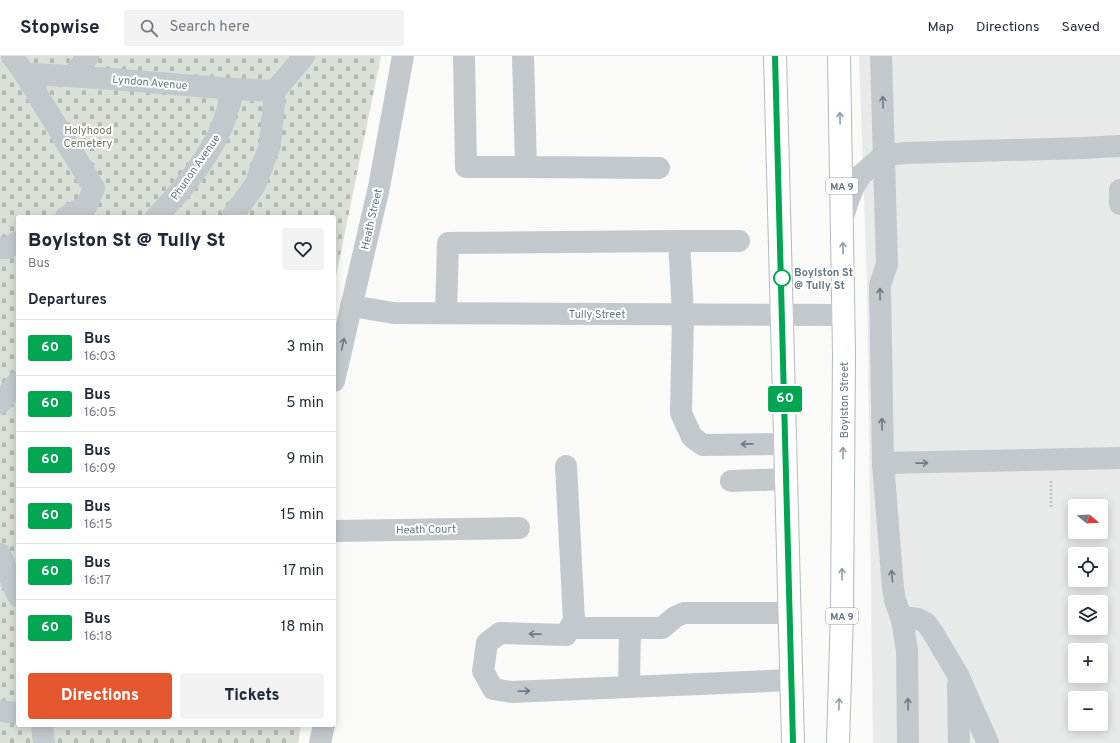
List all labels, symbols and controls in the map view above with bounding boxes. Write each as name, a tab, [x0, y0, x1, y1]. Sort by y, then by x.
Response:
search box	[124, 10, 404, 46]
text: Stopwise	[20, 16, 100, 40]
icon: search	[138, 17, 160, 39]
text: Search here	[170, 18, 250, 37]
text: Map	[928, 19, 954, 36]
text: Directions	[976, 19, 1040, 36]
text: Saved	[1062, 19, 1100, 36]
street label: Lyndon Avenue	[112, 73, 188, 93]
one-way arrow	[879, 96, 886, 109]
one-way arrow	[836, 112, 844, 125]
park label: Holyhood Cemetery	[64, 124, 113, 151]
street label: Phunon Avenue	[168, 132, 224, 203]
road number: MA 9	[826, 178, 858, 194]
street label: Heath Street	[358, 187, 386, 251]
button: heart	[282, 228, 324, 270]
text: Boylston St @ Tully St	[28, 229, 225, 253]
one-way arrow	[839, 242, 847, 255]
text: Bus	[28, 256, 50, 272]
place label: Boylston St @ Tully St	[794, 266, 853, 293]
marker: Boylston St @ Tully St	[773, 269, 791, 287]
one-way arrow	[876, 288, 884, 301]
text: Departures	[28, 291, 107, 310]
street label: Tully Street	[569, 308, 625, 322]
text: Bus	[84, 330, 111, 349]
one-way arrow	[339, 337, 347, 350]
text: 3 min	[286, 338, 324, 357]
text: 60	[41, 339, 59, 356]
text: 16:03	[84, 349, 116, 365]
street label: Boylston Street	[838, 362, 852, 438]
text: Bus	[84, 386, 111, 405]
line badge: 60	[767, 386, 803, 412]
text: 60	[776, 390, 794, 407]
text: 5 min	[286, 394, 324, 413]
text: 60	[41, 395, 59, 412]
text: 16:05	[84, 405, 116, 421]
one-way arrow	[878, 418, 886, 431]
one-way arrow	[741, 440, 754, 448]
text: Bus	[84, 442, 111, 461]
one-way arrow	[839, 447, 847, 460]
text: 9 min	[287, 450, 324, 469]
text: 60	[41, 451, 59, 468]
one-way arrow	[915, 459, 928, 466]
text: 16:09	[84, 461, 116, 477]
text: Bus	[84, 498, 111, 517]
north arrow	[1068, 499, 1108, 539]
map controls	[1068, 499, 1108, 731]
text: 15 min	[281, 506, 324, 525]
text: 60	[41, 507, 59, 524]
text: 16:15	[84, 517, 112, 533]
street label: Heath Court	[396, 522, 456, 538]
button: locate	[1068, 547, 1108, 587]
text: Bus	[84, 554, 111, 573]
text: 17 min	[283, 562, 324, 581]
text: 60	[41, 563, 59, 580]
one-way arrow	[838, 568, 846, 581]
one-way arrow	[888, 570, 895, 583]
text: 16:17	[84, 573, 111, 589]
button: layers	[1068, 595, 1108, 635]
road number: MA 9	[826, 608, 858, 624]
text: Bus	[84, 610, 111, 629]
text: 18 min	[281, 618, 324, 637]
text: 60	[41, 619, 59, 636]
text: 16:18	[84, 629, 112, 645]
one-way arrow	[529, 630, 542, 638]
button: +	[1068, 643, 1108, 683]
button: Directions	[28, 673, 172, 719]
button: Tickets	[180, 673, 324, 719]
one-way arrow	[517, 688, 530, 695]
button: −	[1068, 691, 1108, 731]
one-way arrow	[835, 698, 843, 711]
one-way arrow	[904, 698, 912, 711]

